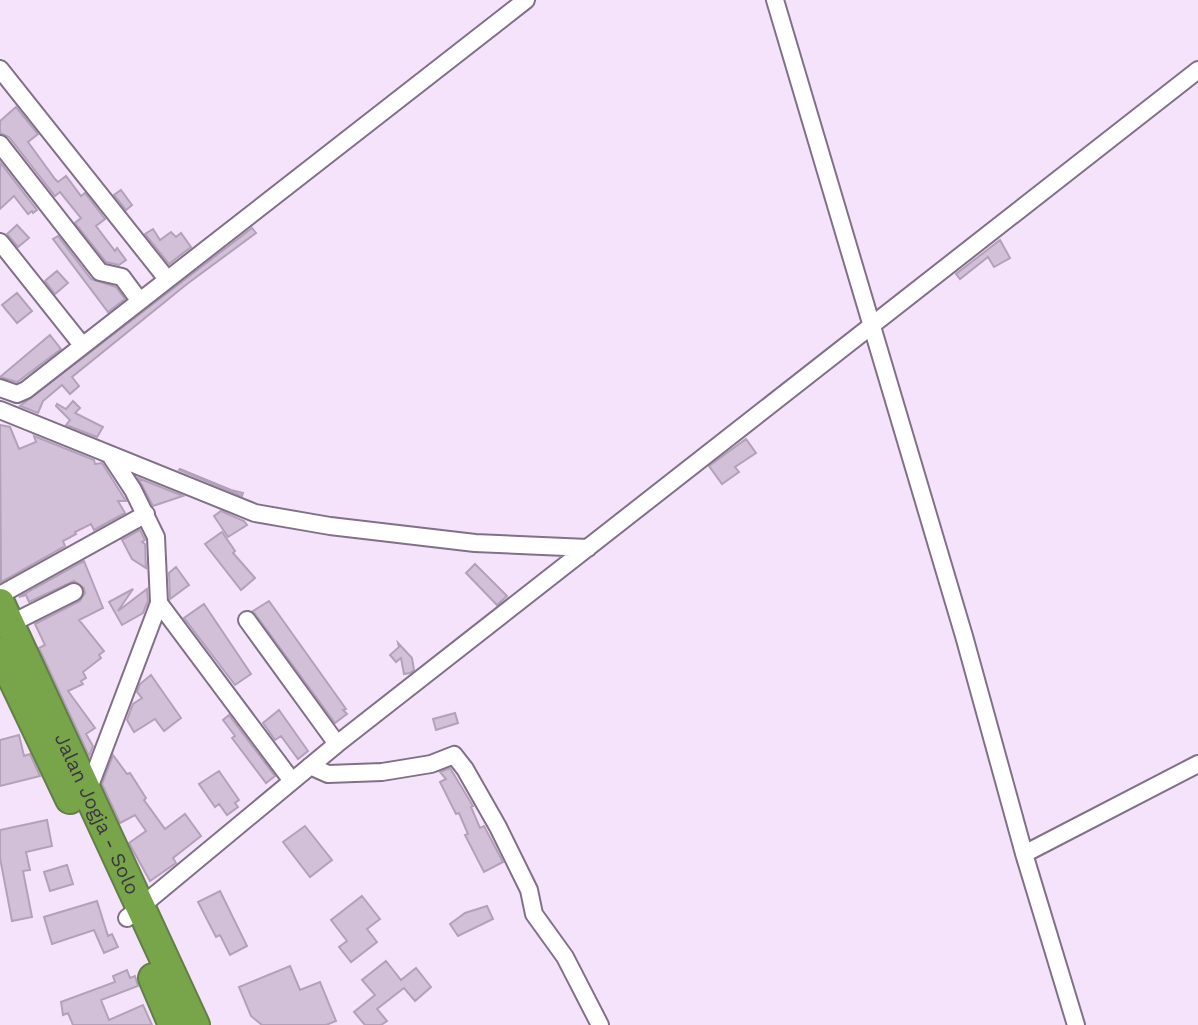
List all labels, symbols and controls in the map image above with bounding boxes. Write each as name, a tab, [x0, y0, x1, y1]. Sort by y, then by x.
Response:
street label: Jalan Jogja - Solo	[50, 729, 145, 898]

